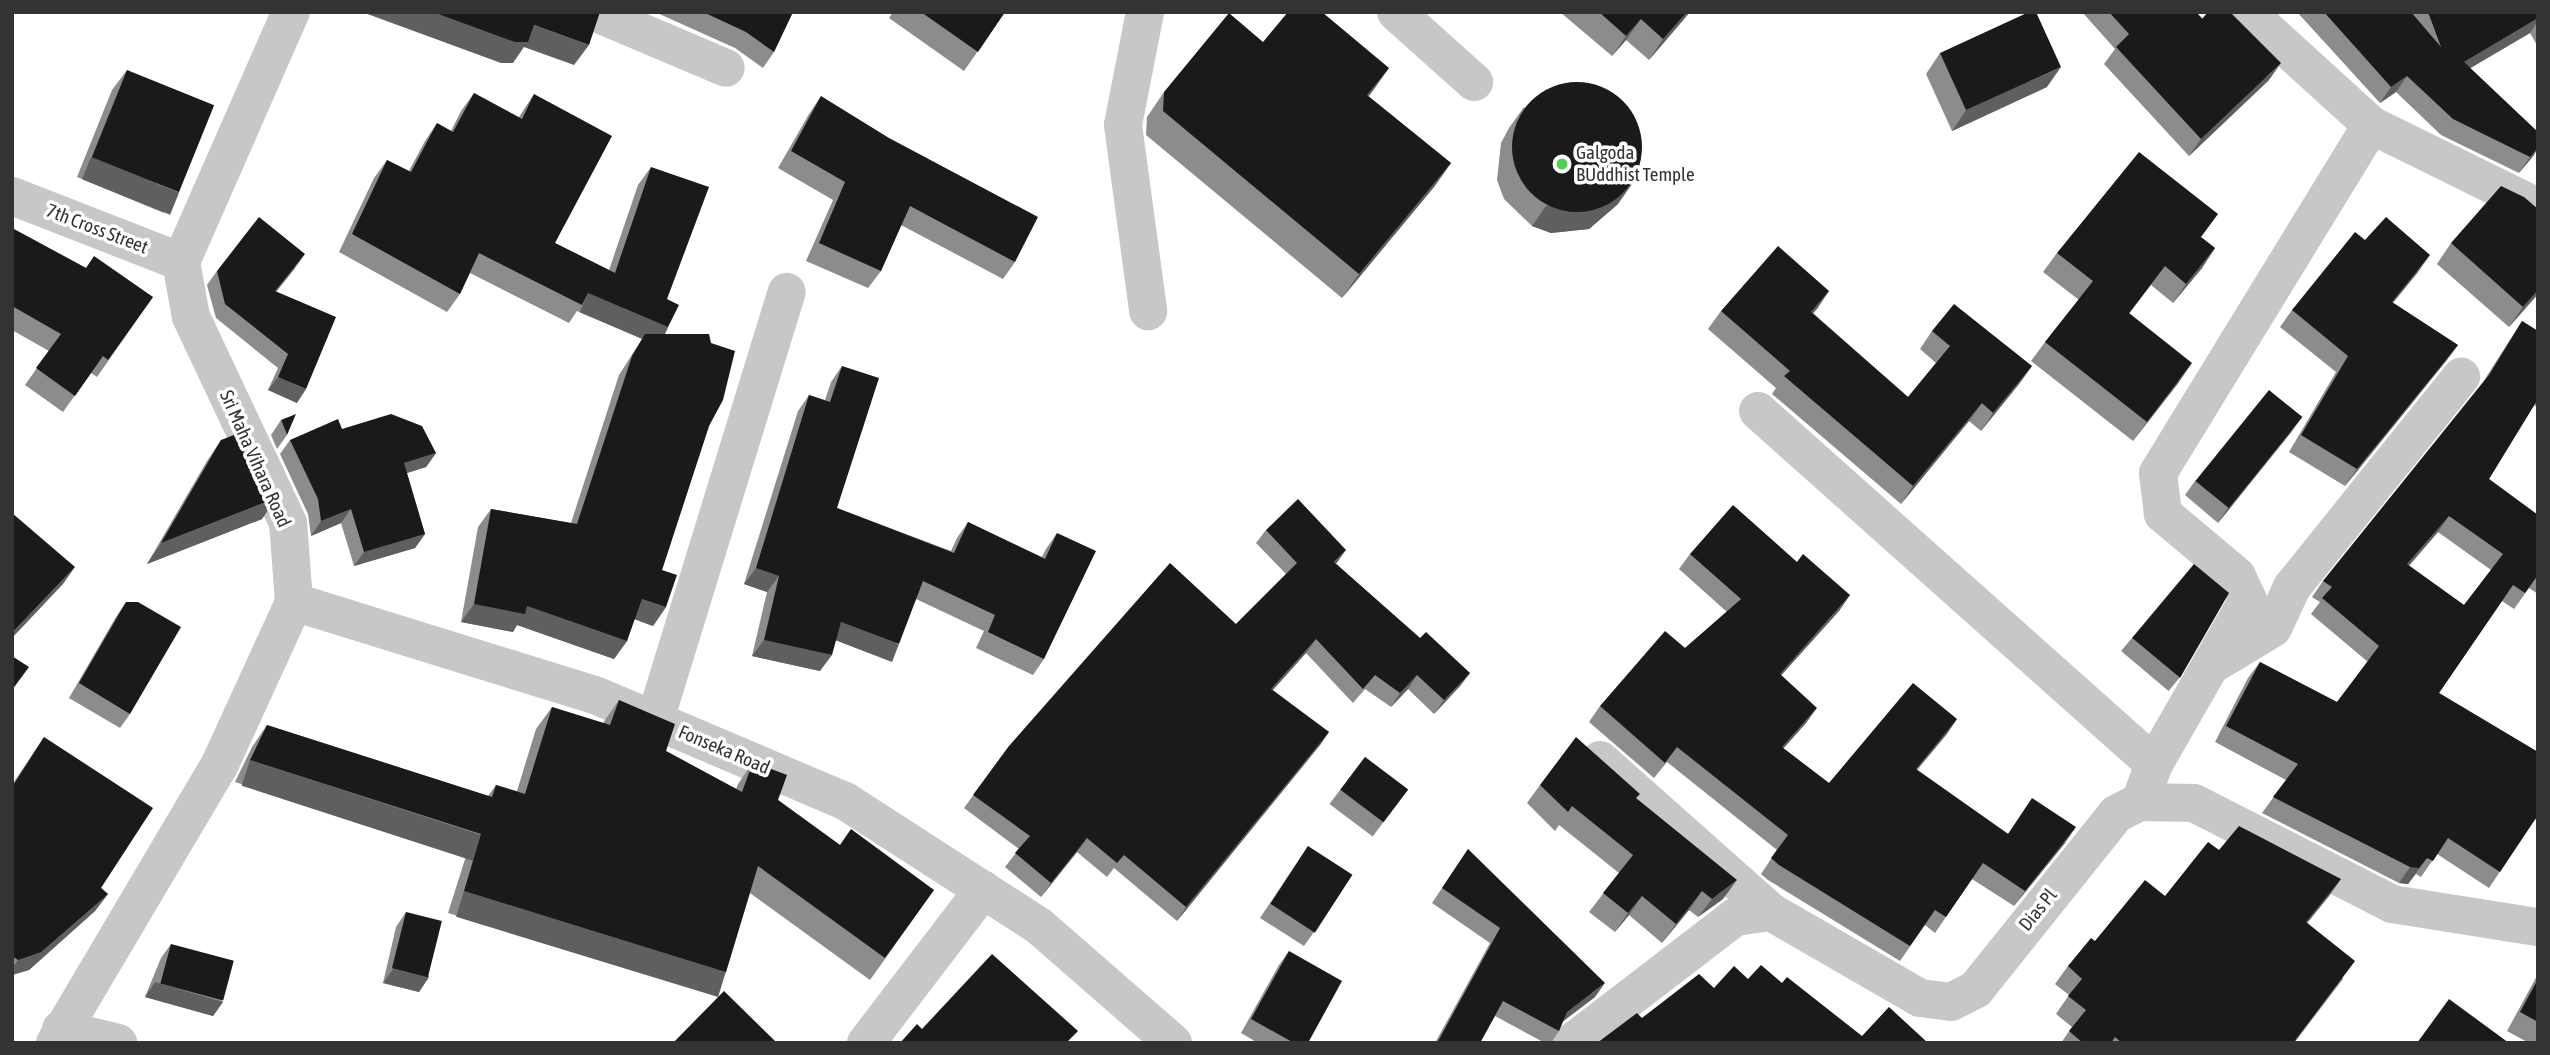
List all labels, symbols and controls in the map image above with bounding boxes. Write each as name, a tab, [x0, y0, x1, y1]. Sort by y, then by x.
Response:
place label: Galgoda BUddhist Temple	[1576, 142, 1695, 186]
marker: Galgoda BUddhist Temple	[1554, 156, 1570, 172]
street label: 7th Cross Street	[43, 199, 151, 259]
street label: Sri Maha Vihara Road	[215, 387, 295, 531]
street label: Fonseka Road	[675, 721, 773, 779]
street label: Dias Pl	[2014, 884, 2062, 936]

